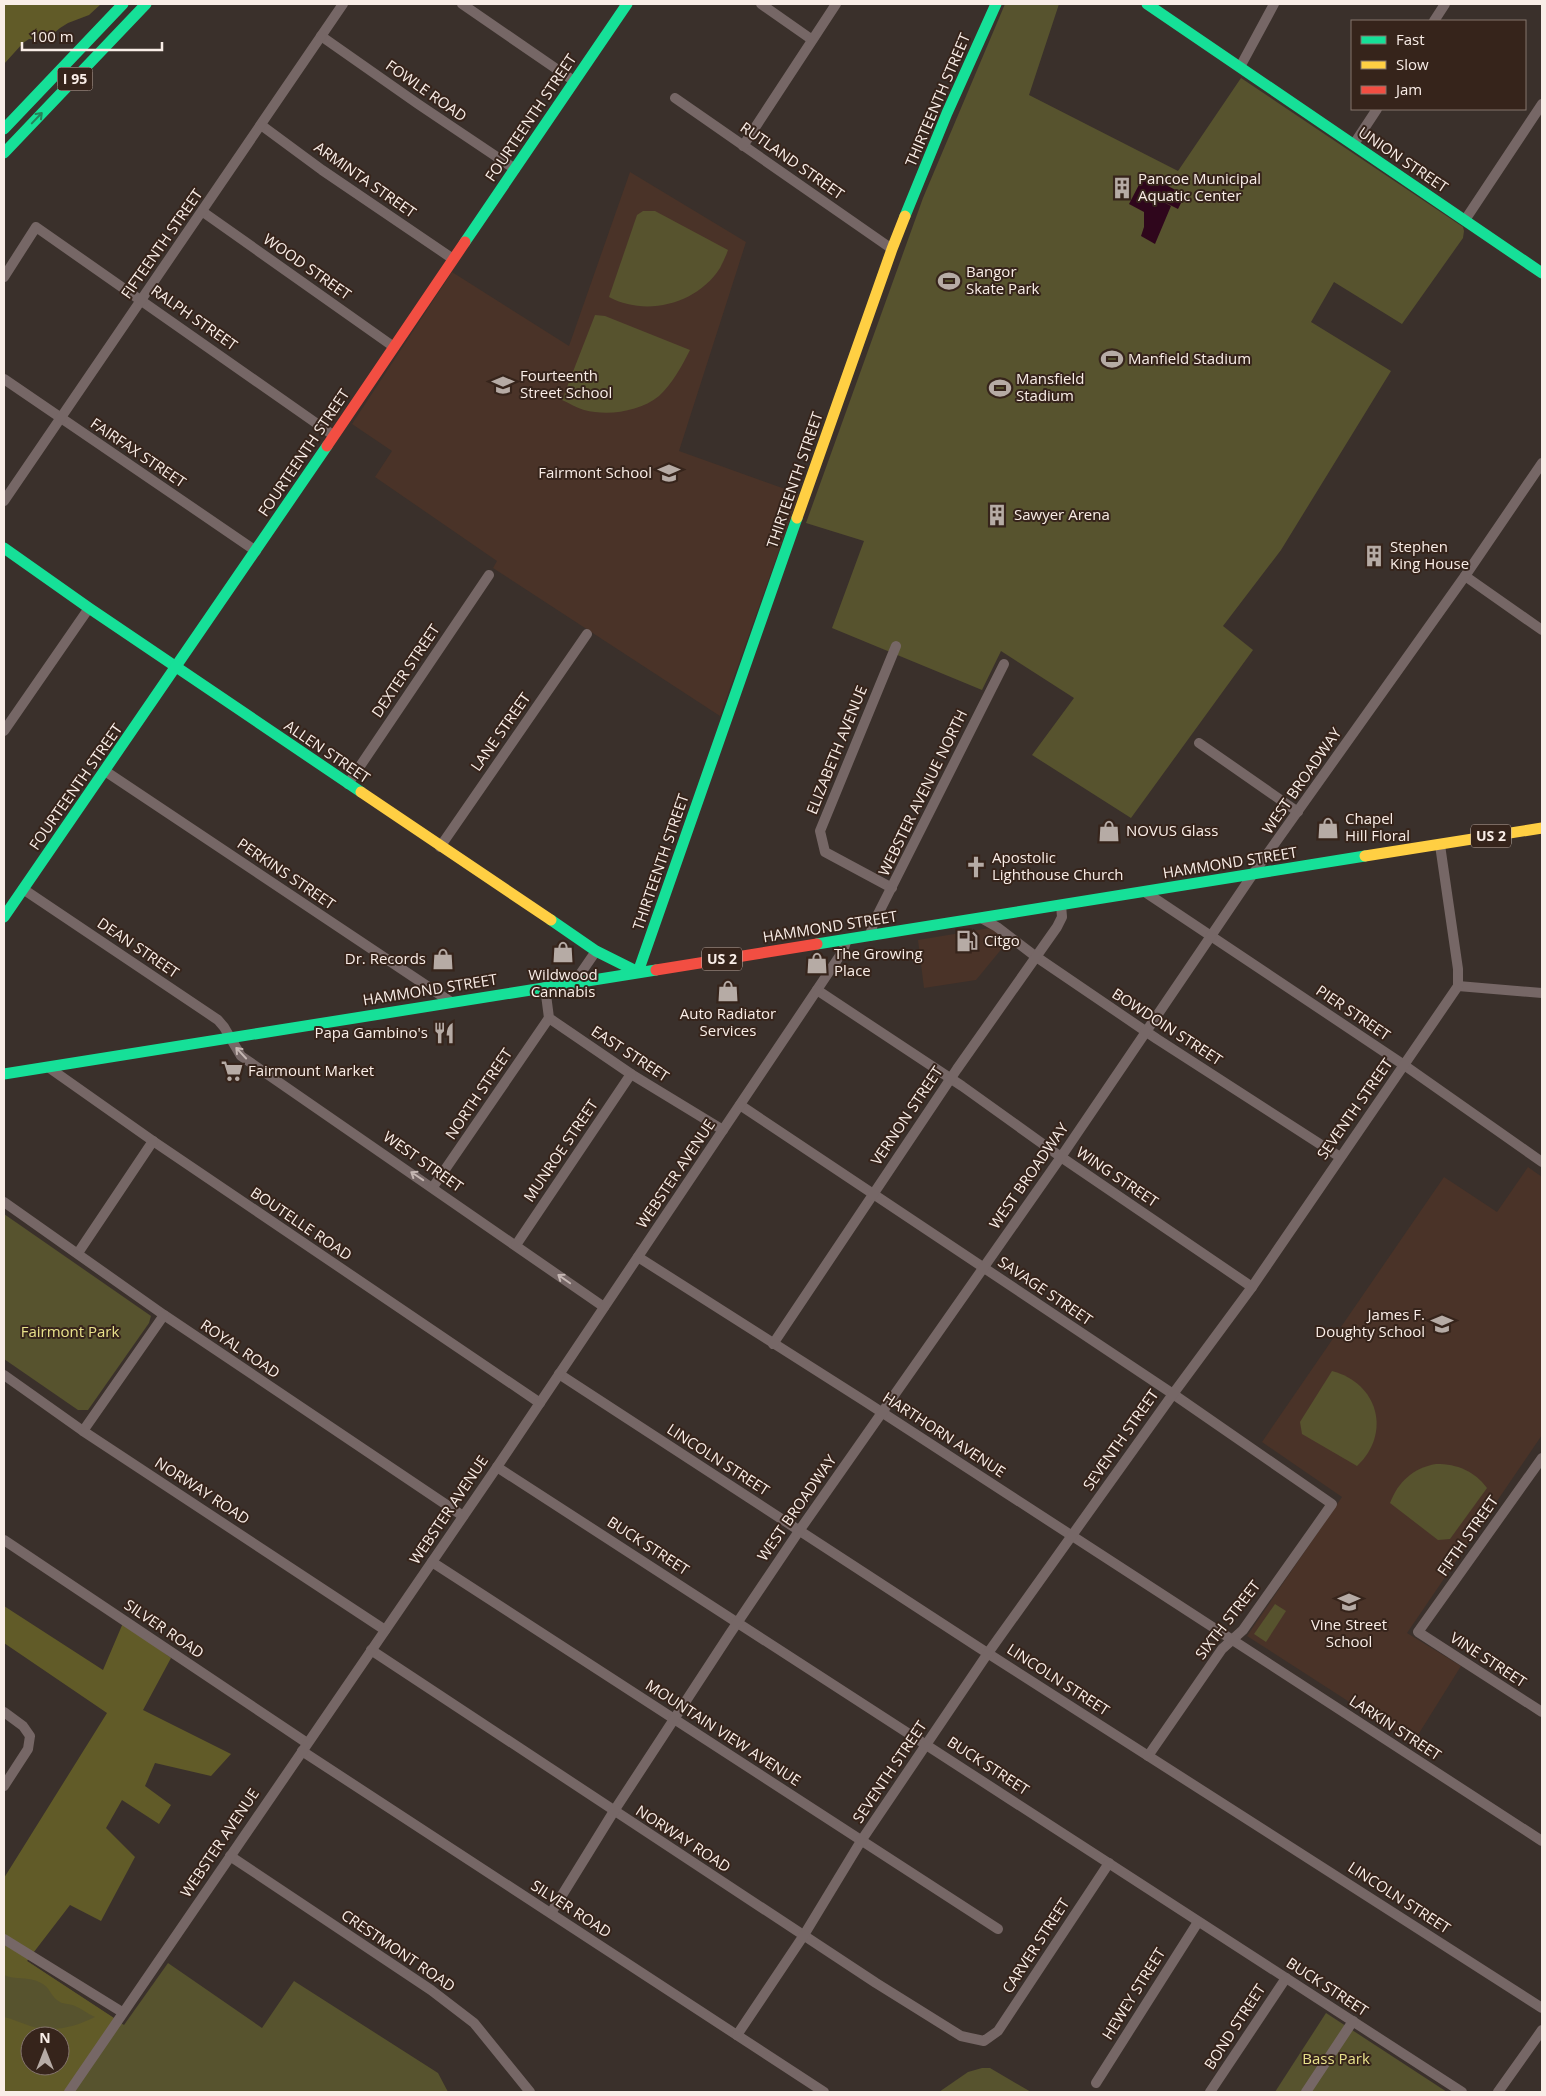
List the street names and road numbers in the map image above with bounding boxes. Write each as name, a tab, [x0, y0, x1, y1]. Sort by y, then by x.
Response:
street label: THIRTEENTH STREET	[900, 29, 974, 169]
street label: FOURTEENTH STREET	[480, 49, 581, 185]
street label: FOWLE ROAD	[382, 55, 471, 126]
road number: I 95	[58, 68, 92, 90]
street label: RUTLAND STREET	[737, 117, 849, 204]
street label: UNION STREET	[1355, 122, 1453, 197]
street label: ARMINTA STREET	[311, 137, 421, 222]
street label: FIFTEENTH STREET	[116, 184, 207, 302]
street label: WOOD STREET	[260, 229, 356, 304]
street label: RALPH STREET	[147, 280, 242, 355]
street label: FOURTEENTH STREET	[253, 384, 354, 520]
street label: THIRTEENTH STREET	[761, 408, 827, 550]
street label: FAIRFAX STREET	[87, 413, 191, 492]
street label: DEXTER STREET	[367, 619, 444, 721]
street label: ELIZABETH AVENUE	[801, 682, 871, 817]
street label: LANE STREET	[466, 688, 535, 775]
street label: WEBSTER AVENUE NORTH	[873, 706, 971, 879]
street label: ALLEN STREET	[281, 715, 375, 788]
street label: FOURTEENTH STREET	[24, 719, 127, 853]
street label: WEST BROADWAY	[1257, 723, 1346, 837]
street label: THIRTEENTH STREET	[627, 790, 693, 932]
road number: US 2	[1471, 824, 1511, 848]
street label: PERKINS STREET	[234, 833, 340, 914]
street label: HAMMOND STREET	[1161, 841, 1299, 883]
street label: HAMMOND STREET	[761, 905, 899, 947]
street label: DEAN STREET	[94, 912, 184, 982]
road number: US 2	[702, 948, 742, 971]
street label: HAMMOND STREET	[361, 968, 499, 1010]
street label: PIER STREET	[1313, 980, 1395, 1045]
street label: BOWDOIN STREET	[1108, 983, 1227, 1070]
street label: EAST STREET	[588, 1021, 674, 1086]
street label: NORTH STREET	[440, 1043, 517, 1143]
street label: SEVENTH STREET	[1312, 1053, 1397, 1163]
street label: VERNON STREET	[866, 1061, 947, 1169]
street label: MUNROE STREET	[518, 1095, 602, 1206]
street label: WEBSTER AVENUE	[631, 1115, 719, 1232]
street label: WEST BROADWAY	[984, 1118, 1073, 1232]
street label: WEST STREET	[380, 1126, 468, 1197]
street label: WING STREET	[1073, 1141, 1163, 1211]
street label: BOUTELLE ROAD	[247, 1182, 356, 1264]
street label: SAVAGE STREET	[994, 1251, 1097, 1330]
street label: ROYAL ROAD	[197, 1314, 284, 1382]
street label: SEVENTH STREET	[1078, 1384, 1163, 1494]
street label: HARTHORN AVENUE	[879, 1387, 1010, 1481]
street label: LINCOLN STREET	[664, 1419, 774, 1500]
street label: WEST BROADWAY	[752, 1450, 841, 1564]
street label: WEBSTER AVENUE	[404, 1451, 492, 1568]
street label: NORWAY ROAD	[151, 1452, 254, 1528]
street label: FIFTH STREET	[1432, 1491, 1503, 1579]
street label: BUCK STREET	[604, 1511, 694, 1579]
street label: SIXTH STREET	[1190, 1575, 1265, 1663]
street label: SILVER ROAD	[121, 1594, 208, 1662]
street label: VINE STREET	[1446, 1627, 1531, 1692]
street label: LINCOLN STREET	[1004, 1639, 1114, 1720]
street label: MOUNTAIN VIEW AVENUE	[642, 1674, 805, 1790]
street label: LARKIN STREET	[1346, 1690, 1446, 1765]
street label: SEVENTH STREET	[848, 1716, 931, 1826]
street label: BUCK STREET	[944, 1731, 1034, 1799]
street label: WEBSTER AVENUE	[175, 1784, 263, 1901]
street label: NORWAY ROAD	[632, 1800, 735, 1876]
street label: LINCOLN STREET	[1345, 1857, 1455, 1938]
street label: SILVER ROAD	[528, 1875, 616, 1942]
street label: CARVER STREET	[997, 1894, 1074, 1997]
street label: CRESTMONT ROAD	[338, 1905, 459, 1996]
street label: HEWEY STREET	[1097, 1943, 1170, 2043]
street label: BUCK STREET	[1283, 1952, 1373, 2020]
street label: BOND STREET	[1199, 1979, 1270, 2073]

